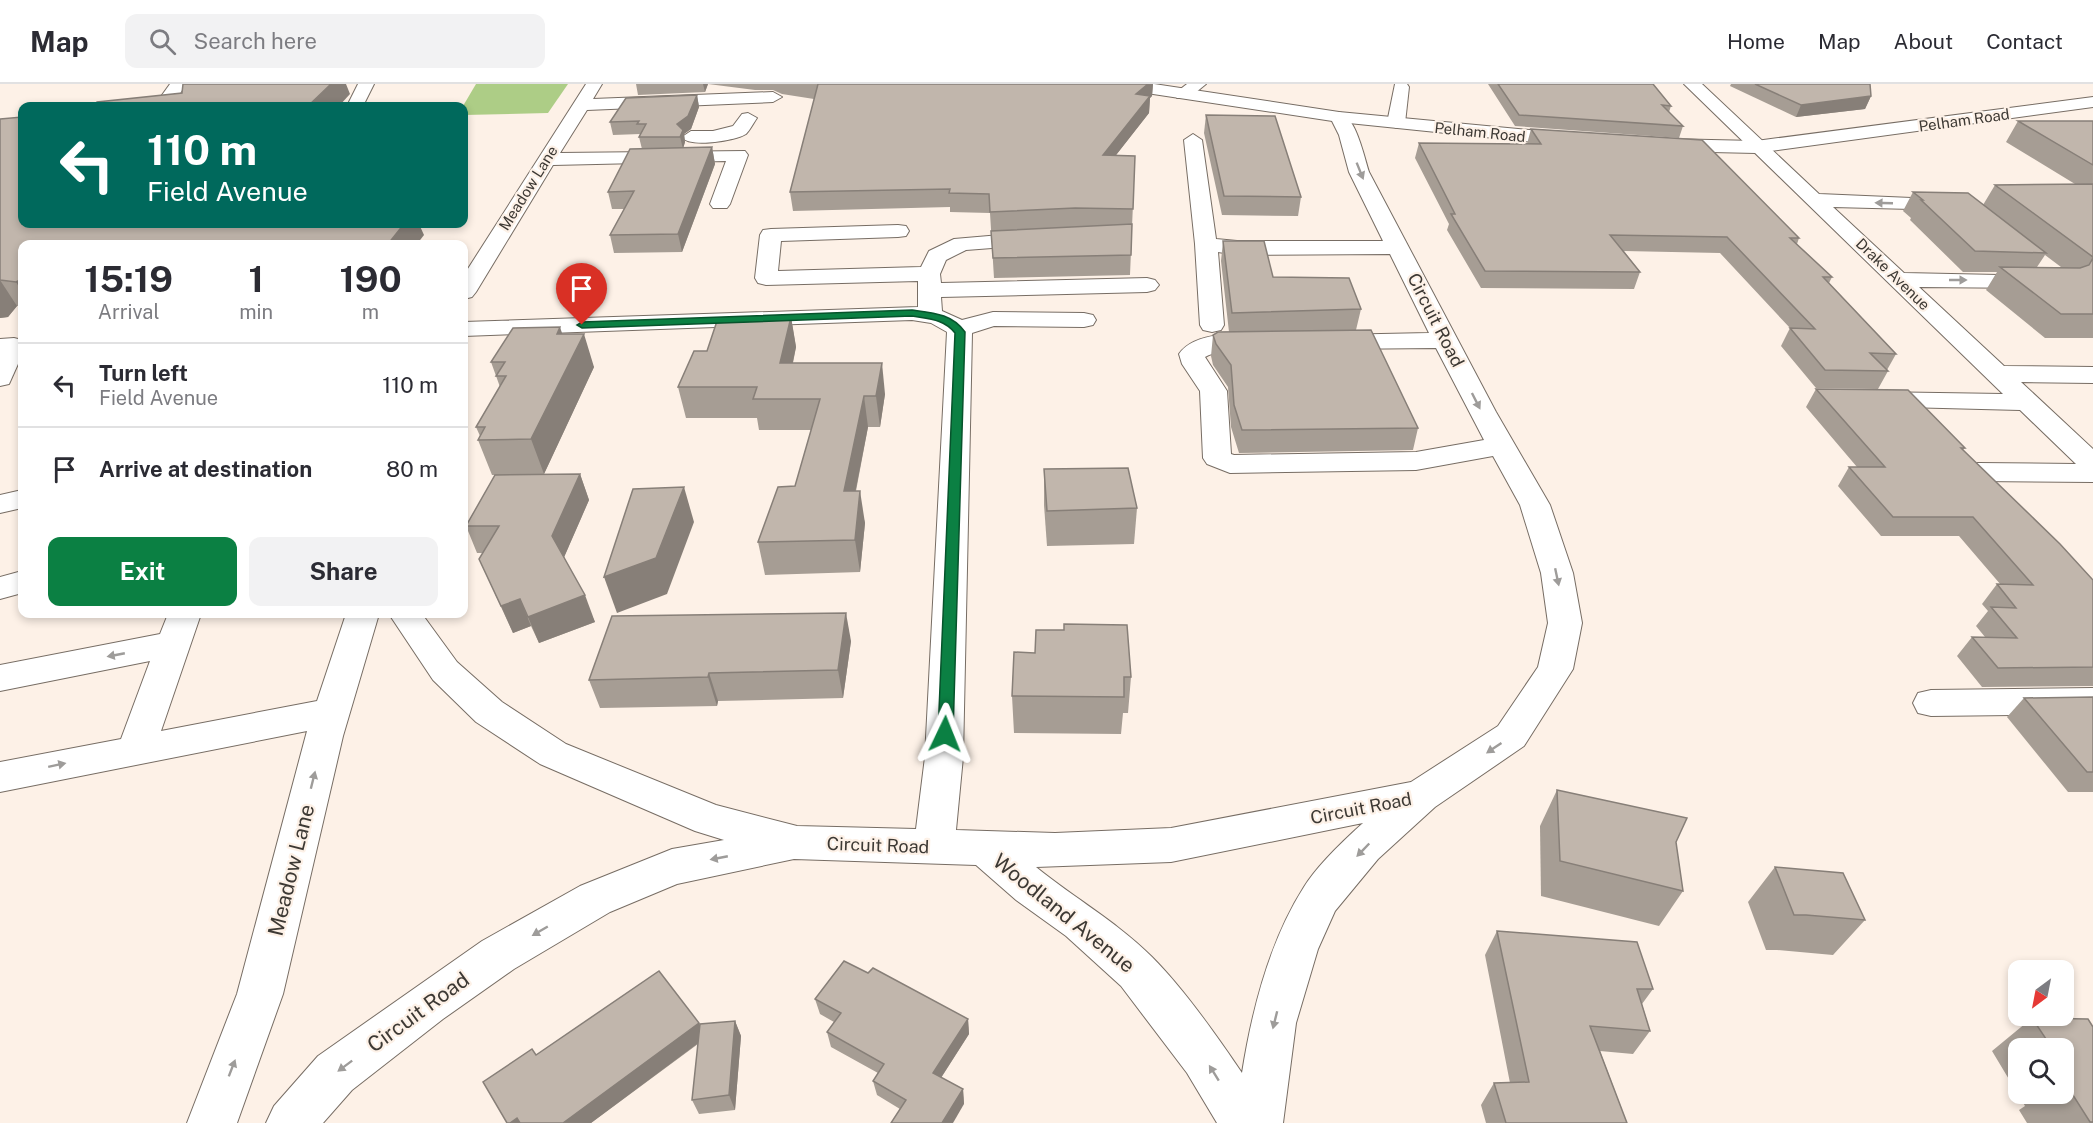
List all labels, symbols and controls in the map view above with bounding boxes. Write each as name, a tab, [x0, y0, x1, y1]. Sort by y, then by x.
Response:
search box	[125, 14, 545, 68]
text: Map	[30, 25, 89, 58]
icon: search	[146, 25, 179, 58]
text: Search here	[194, 28, 317, 54]
text: Home	[1727, 29, 1785, 54]
text: Map	[1818, 29, 1861, 54]
text: About	[1894, 29, 1953, 54]
text: Contact	[1986, 29, 2063, 54]
street label: Pelham Road	[1918, 105, 2010, 135]
street label: Pelham Road	[1434, 119, 1526, 145]
text: 110 m	[147, 125, 257, 174]
icon: left	[48, 126, 126, 204]
street label: Meadow Lane	[495, 143, 561, 233]
one-way arrow	[1356, 162, 1365, 180]
text: Field Avenue	[147, 175, 308, 207]
one-way arrow	[1874, 198, 1893, 207]
street label: Drake Avenue	[1853, 235, 1933, 313]
text: 15:19	[84, 258, 173, 300]
text: 1	[248, 258, 264, 300]
text: 190	[339, 258, 402, 300]
pin	[556, 263, 607, 325]
street label: Circuit Road	[1403, 270, 1469, 370]
icon: arrive	[565, 272, 598, 305]
one-way arrow	[1948, 275, 1967, 285]
text: Arrival	[98, 300, 159, 324]
text: min	[239, 300, 273, 324]
text: m	[362, 300, 379, 324]
text: Turn left	[99, 360, 188, 386]
icon: left	[48, 369, 81, 402]
text: 110 m	[382, 372, 438, 398]
text: Field Avenue	[99, 386, 218, 410]
one-way arrow	[1471, 393, 1481, 410]
icon: arrive	[48, 453, 81, 486]
text: Arrive at destination	[99, 456, 312, 482]
text: 80 m	[386, 456, 438, 482]
button: Exit	[48, 537, 237, 606]
button: Share	[249, 537, 438, 606]
one-way arrow	[1553, 568, 1562, 587]
one-way arrow	[106, 651, 125, 660]
position arrow	[913, 702, 977, 766]
one-way arrow	[1486, 742, 1502, 753]
one-way arrow	[48, 760, 67, 769]
one-way arrow	[309, 771, 319, 789]
street label: Circuit Road	[1309, 788, 1413, 828]
street label: Meadow Lane	[263, 802, 319, 938]
street label: Circuit Road	[826, 833, 930, 857]
one-way arrow	[1356, 842, 1370, 856]
street label: Woodland Avenue	[988, 848, 1140, 978]
one-way arrow	[709, 854, 728, 863]
one-way arrow	[531, 926, 548, 936]
north arrow	[2008, 960, 2074, 1026]
map controls	[2008, 960, 2074, 1104]
street label: Circuit Road	[362, 967, 474, 1057]
one-way arrow	[1269, 1011, 1279, 1029]
button: search	[2008, 1038, 2074, 1104]
one-way arrow	[228, 1059, 237, 1077]
one-way arrow	[338, 1059, 353, 1071]
one-way arrow	[1209, 1065, 1220, 1081]

